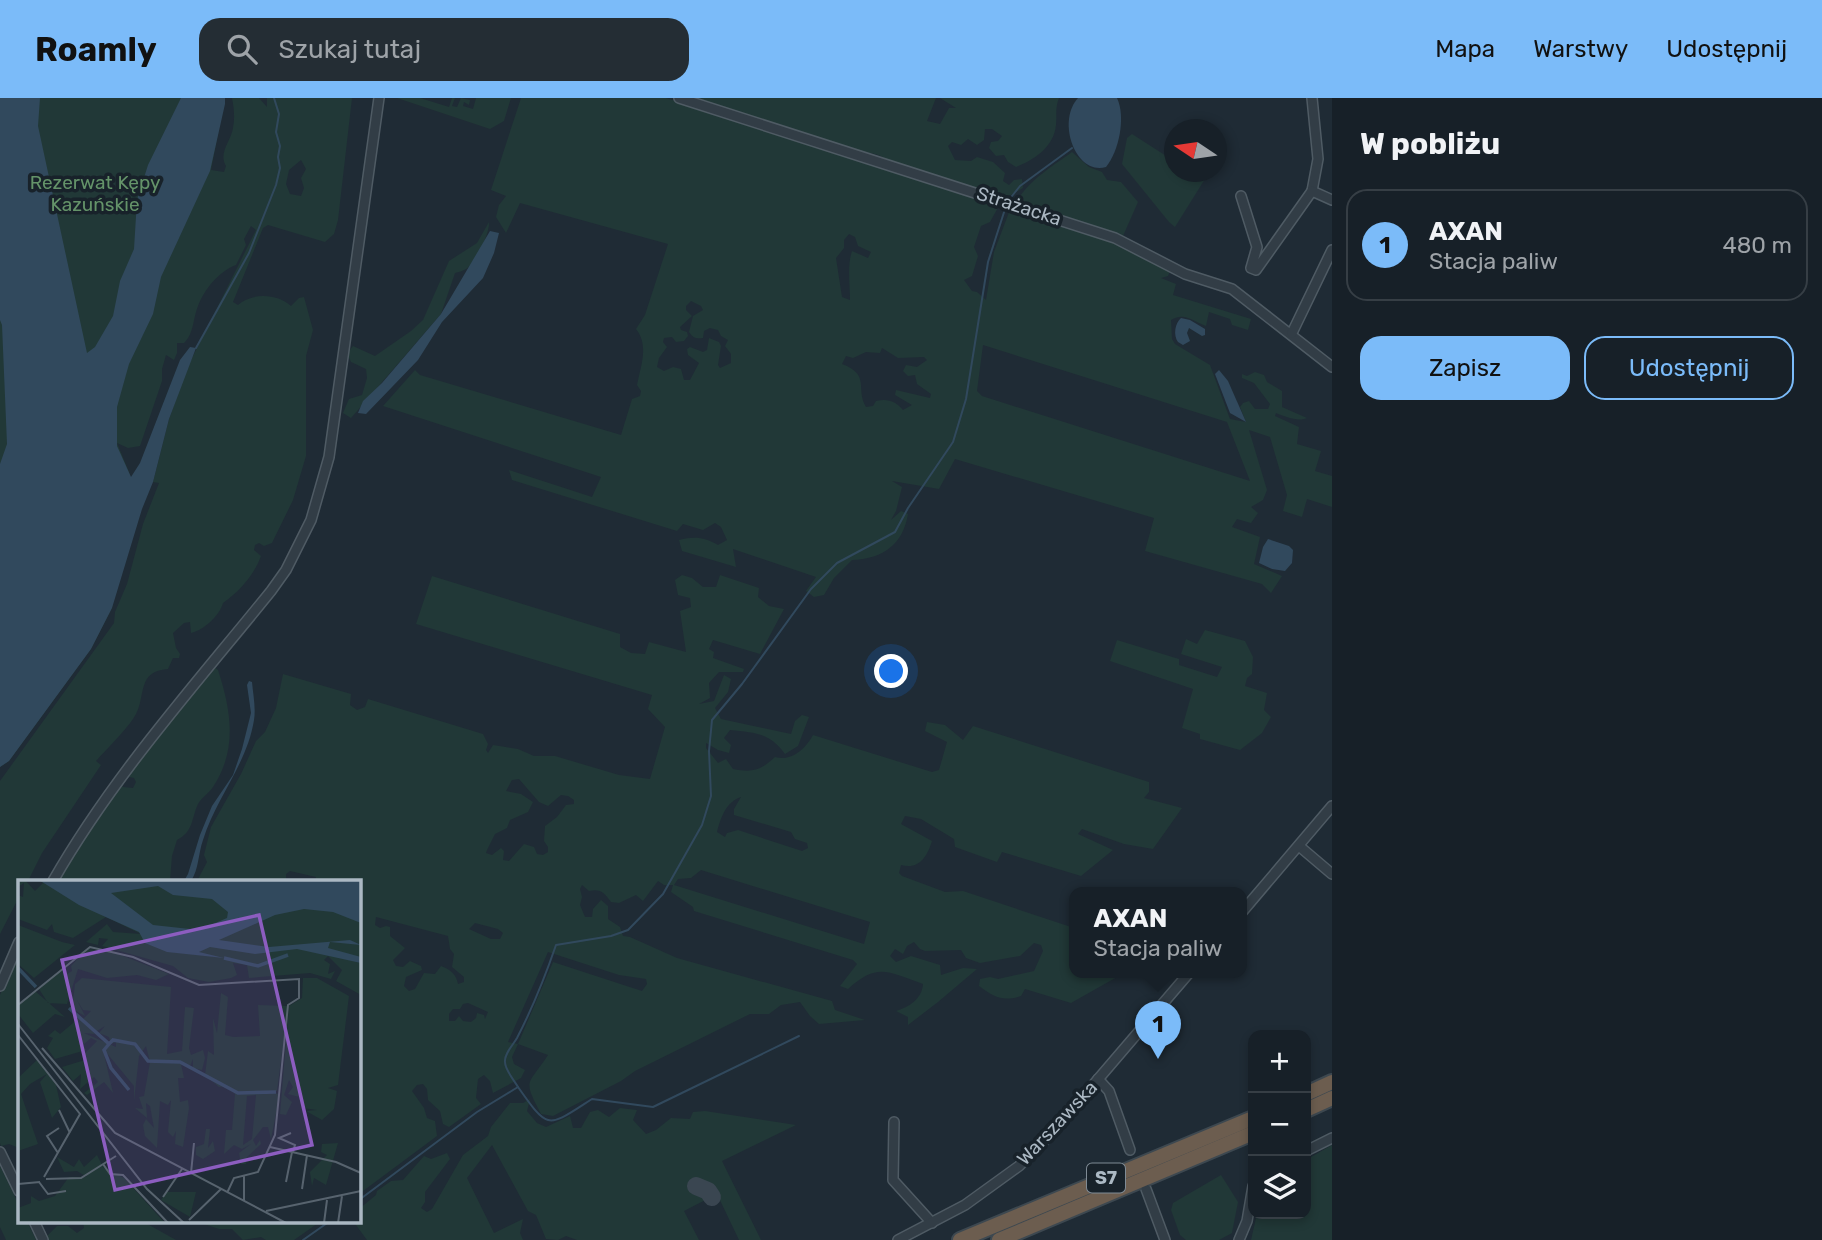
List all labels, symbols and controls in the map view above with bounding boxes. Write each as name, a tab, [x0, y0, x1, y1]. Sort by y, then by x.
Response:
search box	[199, 18, 689, 81]
text: Roamly	[35, 30, 157, 69]
icon: search	[223, 30, 261, 68]
text: Szukaj tutaj	[279, 34, 421, 65]
text: Mapa	[1435, 35, 1495, 63]
text: Warstwy	[1533, 35, 1628, 63]
text: Udostępnij	[1666, 35, 1787, 63]
north arrow	[1164, 119, 1227, 182]
text: W pobliżu	[1360, 126, 1500, 162]
park label: Rezerwat Kępy Kazuńskie	[30, 171, 160, 216]
street label: Strażacka	[974, 182, 1064, 230]
text: AXAN	[1429, 216, 1503, 247]
text: 1	[1379, 231, 1391, 259]
text: 480 m	[1722, 231, 1792, 259]
text: Stacja paliw	[1429, 247, 1558, 275]
button: Zapisz	[1360, 336, 1570, 400]
button: Udostępnij	[1584, 336, 1794, 400]
your location	[874, 654, 908, 688]
inset map	[18, 880, 360, 1222]
popup	[1069, 887, 1247, 978]
text: AXAN	[1094, 903, 1167, 934]
text: Stacja paliw	[1094, 934, 1222, 962]
pin: 1	[1135, 1001, 1181, 1059]
map controls	[1248, 1030, 1311, 1219]
button: +	[1248, 1030, 1311, 1093]
street label: Warszawska	[1012, 1076, 1102, 1170]
button: −	[1248, 1093, 1311, 1156]
button: layers	[1248, 1156, 1311, 1219]
road number: S7	[1087, 1163, 1125, 1192]

